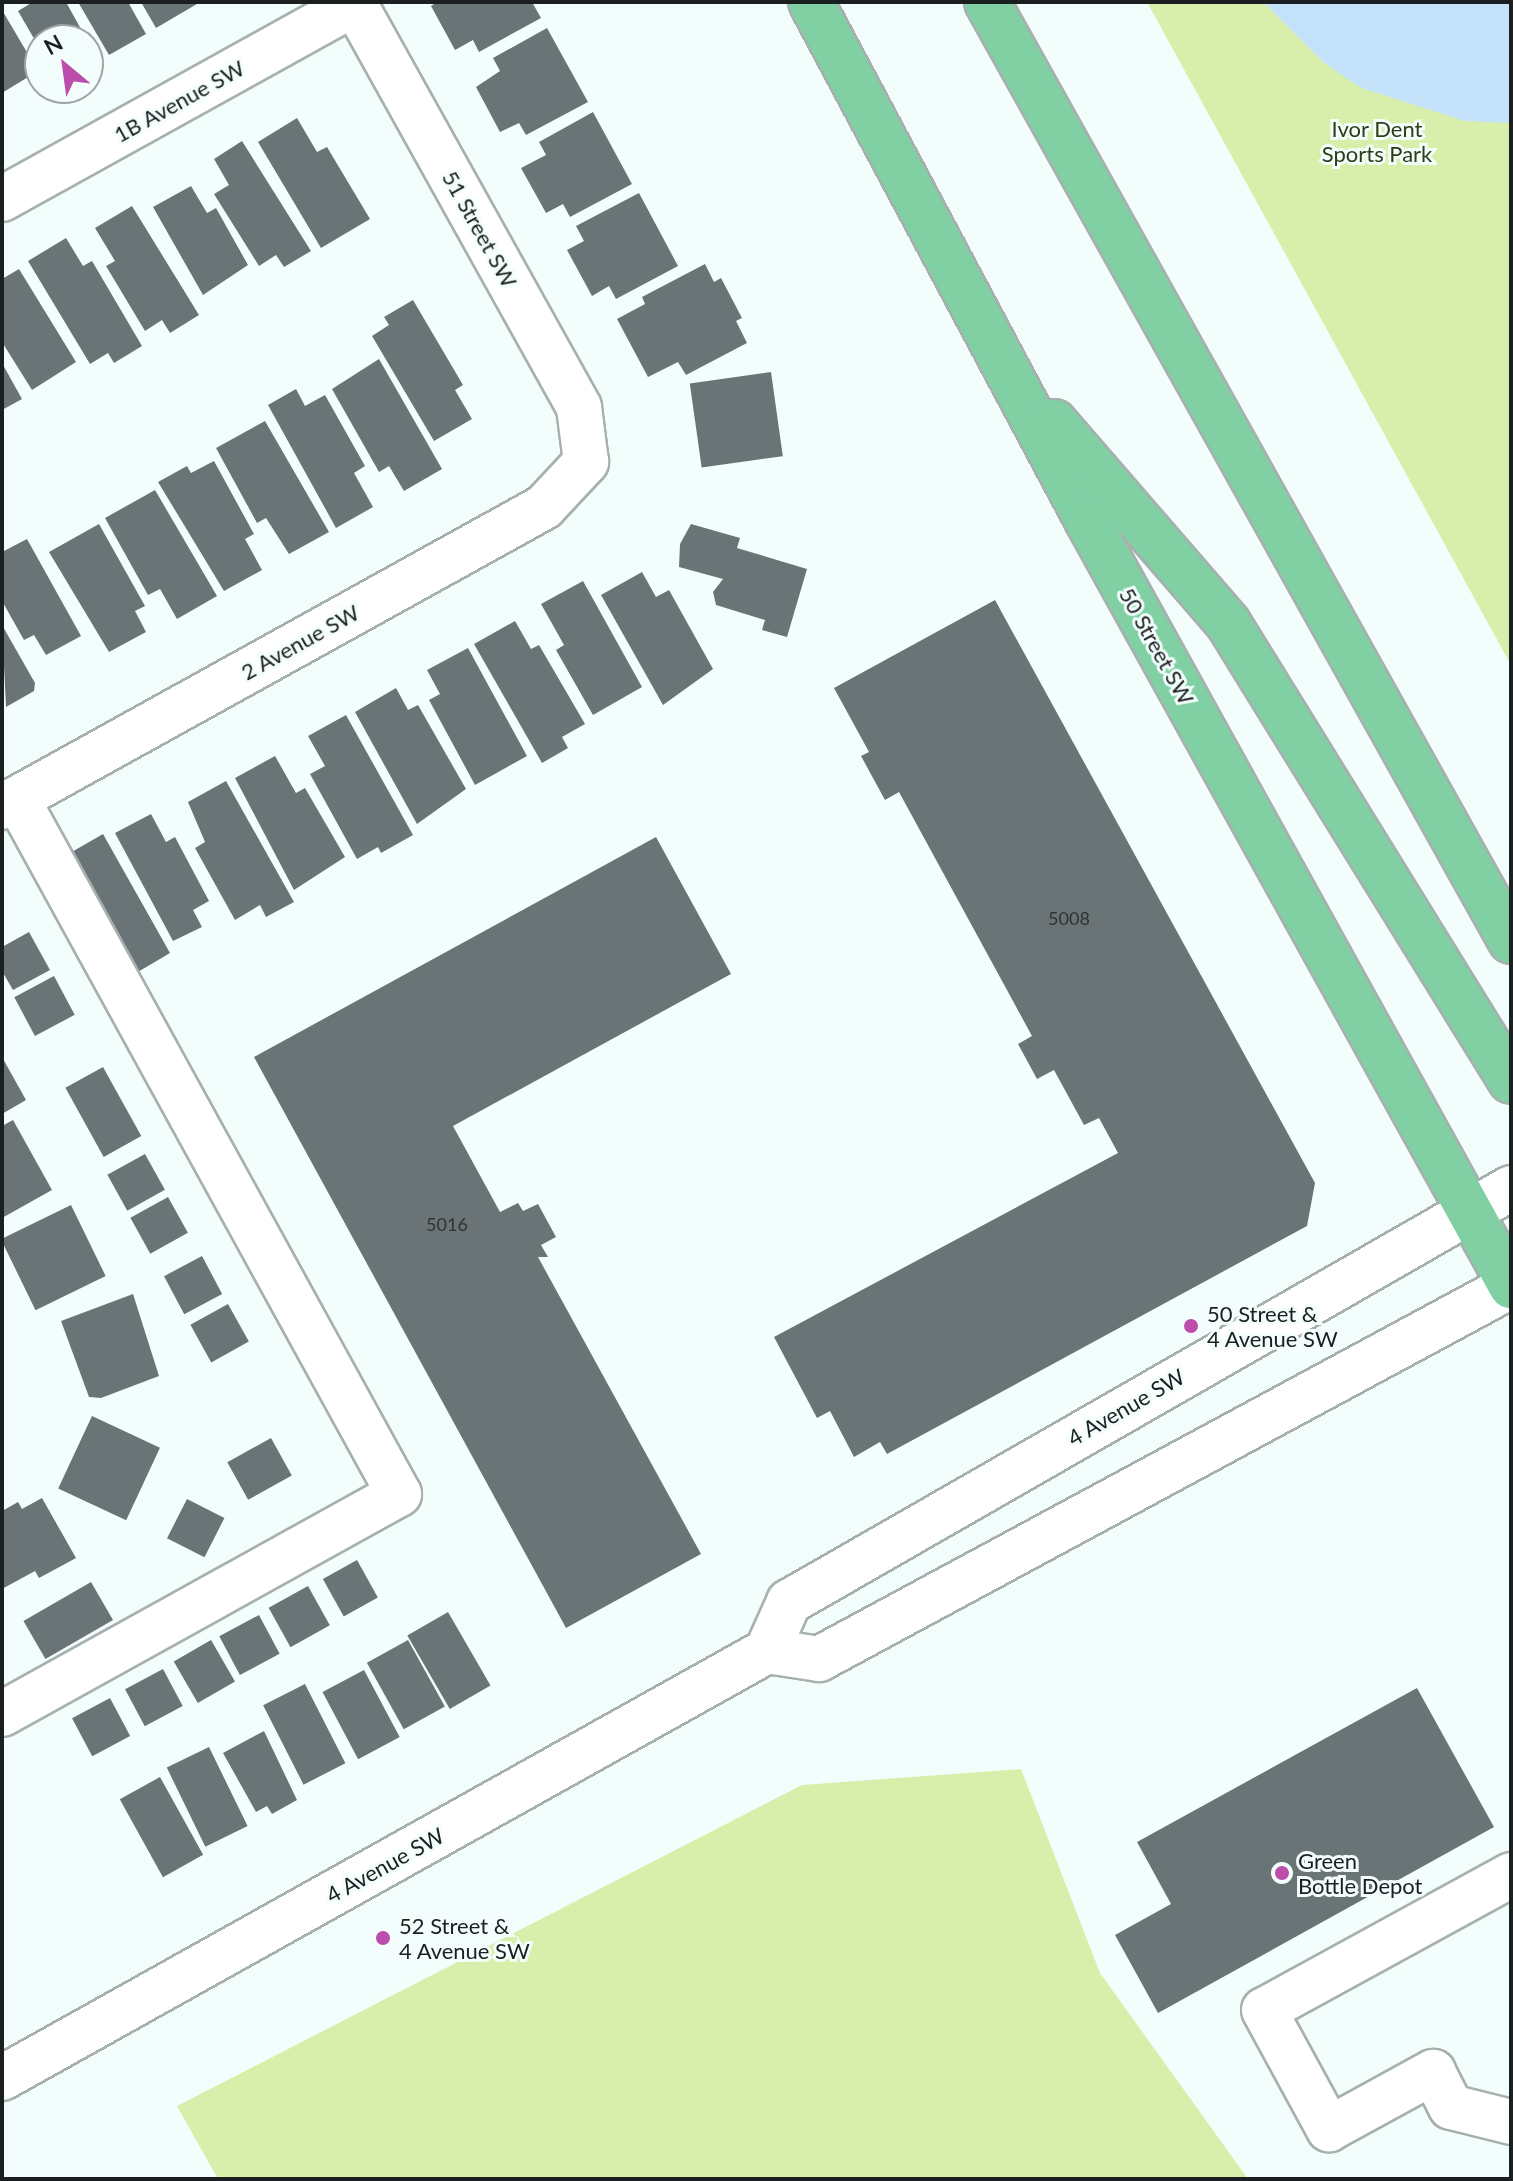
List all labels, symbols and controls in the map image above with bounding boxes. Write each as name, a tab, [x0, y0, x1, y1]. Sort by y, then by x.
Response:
north arrow	[24, 24, 104, 104]
text: N	[39, 28, 67, 60]
street label: 1B Avenue SW	[109, 54, 249, 148]
park label: Ivor Dent Sports Park	[1322, 115, 1432, 166]
street label: 51 Street SW	[437, 166, 523, 292]
street label: 50 Street SW	[1114, 583, 1200, 709]
street label: 2 Avenue SW	[236, 599, 364, 685]
house number: 5008	[1048, 907, 1090, 929]
house number: 5016	[426, 1213, 468, 1235]
place label: 50 Street & 4 Avenue SW	[1207, 1300, 1339, 1352]
marker: 50 Street & 4 Avenue SW	[1182, 1317, 1200, 1335]
street label: 4 Avenue SW	[1062, 1363, 1190, 1451]
street label: 4 Avenue SW	[321, 1822, 449, 1908]
place label: Green Bottle Depot	[1298, 1847, 1422, 1898]
marker: Green Bottle Depot	[1273, 1864, 1291, 1882]
place label: 52 Street & 4 Avenue SW	[399, 1912, 531, 1964]
marker: 52 Street & 4 Avenue SW	[374, 1929, 392, 1947]

